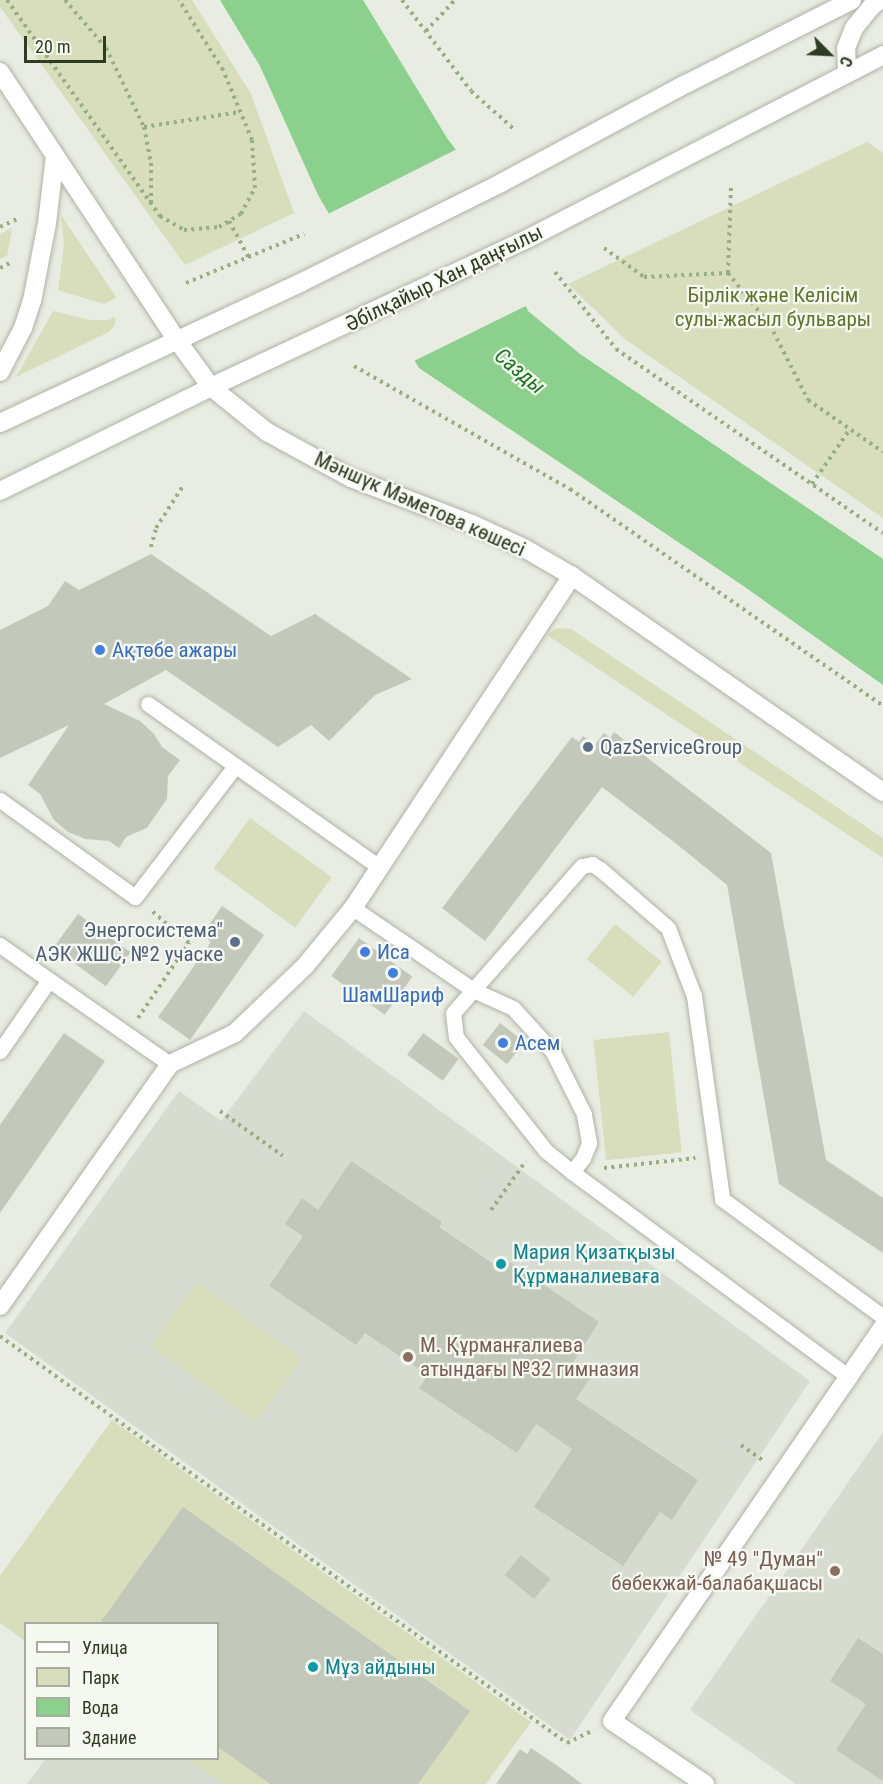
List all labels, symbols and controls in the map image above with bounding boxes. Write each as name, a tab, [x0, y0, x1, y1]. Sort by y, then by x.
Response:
scale bar	[27, 24, 110, 62]
north arrow	[799, 24, 859, 84]
text: 20 m	[35, 36, 70, 57]
text: С	[835, 53, 856, 70]
street label: Әбілқайыр Хан даңғылы	[341, 219, 547, 337]
park label: Бірлік және Келісім сулы-жасыл бульвары	[675, 282, 871, 332]
water label: Сазды	[489, 342, 551, 400]
street label: Мәншүк Мәметова көшесі	[311, 446, 529, 562]
place label: Ақтөбе ажары	[112, 637, 237, 663]
marker: Ақтөбе ажары	[93, 643, 107, 657]
place label: QazServiceGroup	[600, 734, 742, 760]
marker: QazServiceGroup	[581, 740, 595, 754]
place label: Энергосистема" АЭК ЖШС, №2 учаске	[35, 917, 223, 967]
marker: Энергосистема" АЭК ЖШС, №2 учаске	[228, 935, 242, 949]
place label: Иса	[377, 939, 410, 965]
marker: Иса	[358, 945, 372, 959]
marker: ШамШариф	[386, 966, 400, 980]
place label: ШамШариф	[342, 982, 444, 1008]
place label: Асем	[515, 1030, 560, 1056]
marker: Асем	[496, 1036, 510, 1050]
place label: Мария Қизатқызы Құрманалиеваға	[513, 1239, 676, 1289]
marker: Мария Қизатқызы Құрманалиеваға	[494, 1257, 508, 1271]
place label: М. Құрманғалиева атындағы №32 гимназия	[420, 1332, 639, 1382]
marker: М. Құрманғалиева атындағы №32 гимназия	[401, 1350, 415, 1364]
place label: № 49 "Думан" бөбекжай-балабақшасы	[611, 1546, 823, 1596]
marker: № 49 "Думан" бөбекжай-балабақшасы	[828, 1564, 842, 1578]
legend	[24, 1622, 219, 1760]
text: Улица	[82, 1637, 128, 1658]
place label: Мұз айдыны	[325, 1654, 436, 1680]
marker: Мұз айдыны	[306, 1660, 320, 1674]
text: Парк	[82, 1667, 119, 1688]
text: Вода	[82, 1697, 119, 1718]
text: Здание	[82, 1727, 136, 1748]

